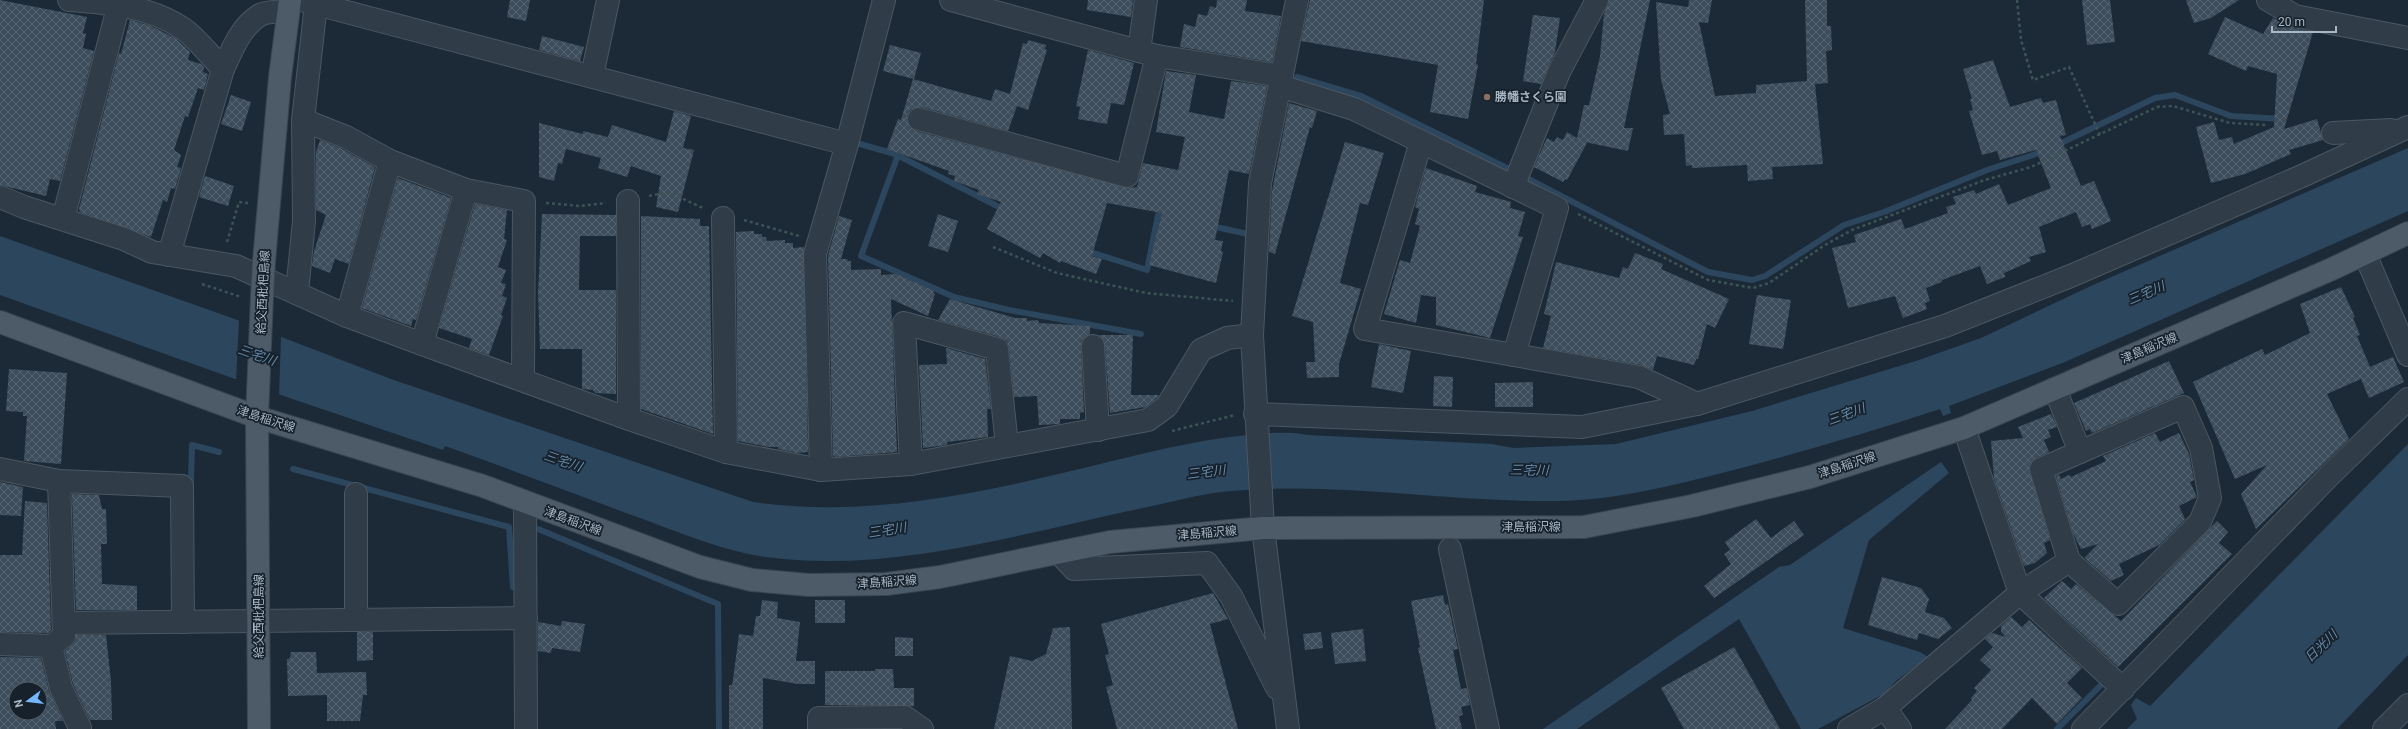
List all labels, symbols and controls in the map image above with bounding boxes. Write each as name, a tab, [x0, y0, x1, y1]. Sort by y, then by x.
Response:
scale bar	[2272, 8, 2336, 34]
text: 20 m	[2278, 15, 2305, 29]
place label: 勝幡さくら園	[1495, 90, 1567, 104]
marker: 勝幡さくら園	[1482, 92, 1492, 102]
street label: 給父西枇杷島線	[254, 250, 272, 334]
water label: 三宅川	[2125, 278, 2169, 308]
street label: 津島稲沢線	[2119, 330, 2179, 366]
water label: 三宅川	[236, 342, 280, 369]
water label: 三宅川	[1825, 400, 1869, 428]
street label: 津島稲沢線	[235, 403, 297, 435]
water label: 三宅川	[542, 448, 586, 475]
street label: 津島稲沢線	[1816, 449, 1878, 481]
water label: 三宅川	[1186, 462, 1228, 482]
water label: 三宅川	[1509, 462, 1551, 478]
street label: 津島稲沢線	[542, 504, 604, 538]
water label: 三宅川	[867, 519, 909, 540]
street label: 津島稲沢線	[1501, 520, 1561, 534]
street label: 津島稲沢線	[1176, 523, 1238, 543]
street label: 津島稲沢線	[857, 573, 917, 591]
street label: 給父西枇杷島線	[252, 574, 266, 658]
water label: 日光川	[2302, 626, 2342, 665]
north arrow	[8, 681, 48, 721]
text: N	[11, 698, 26, 709]

